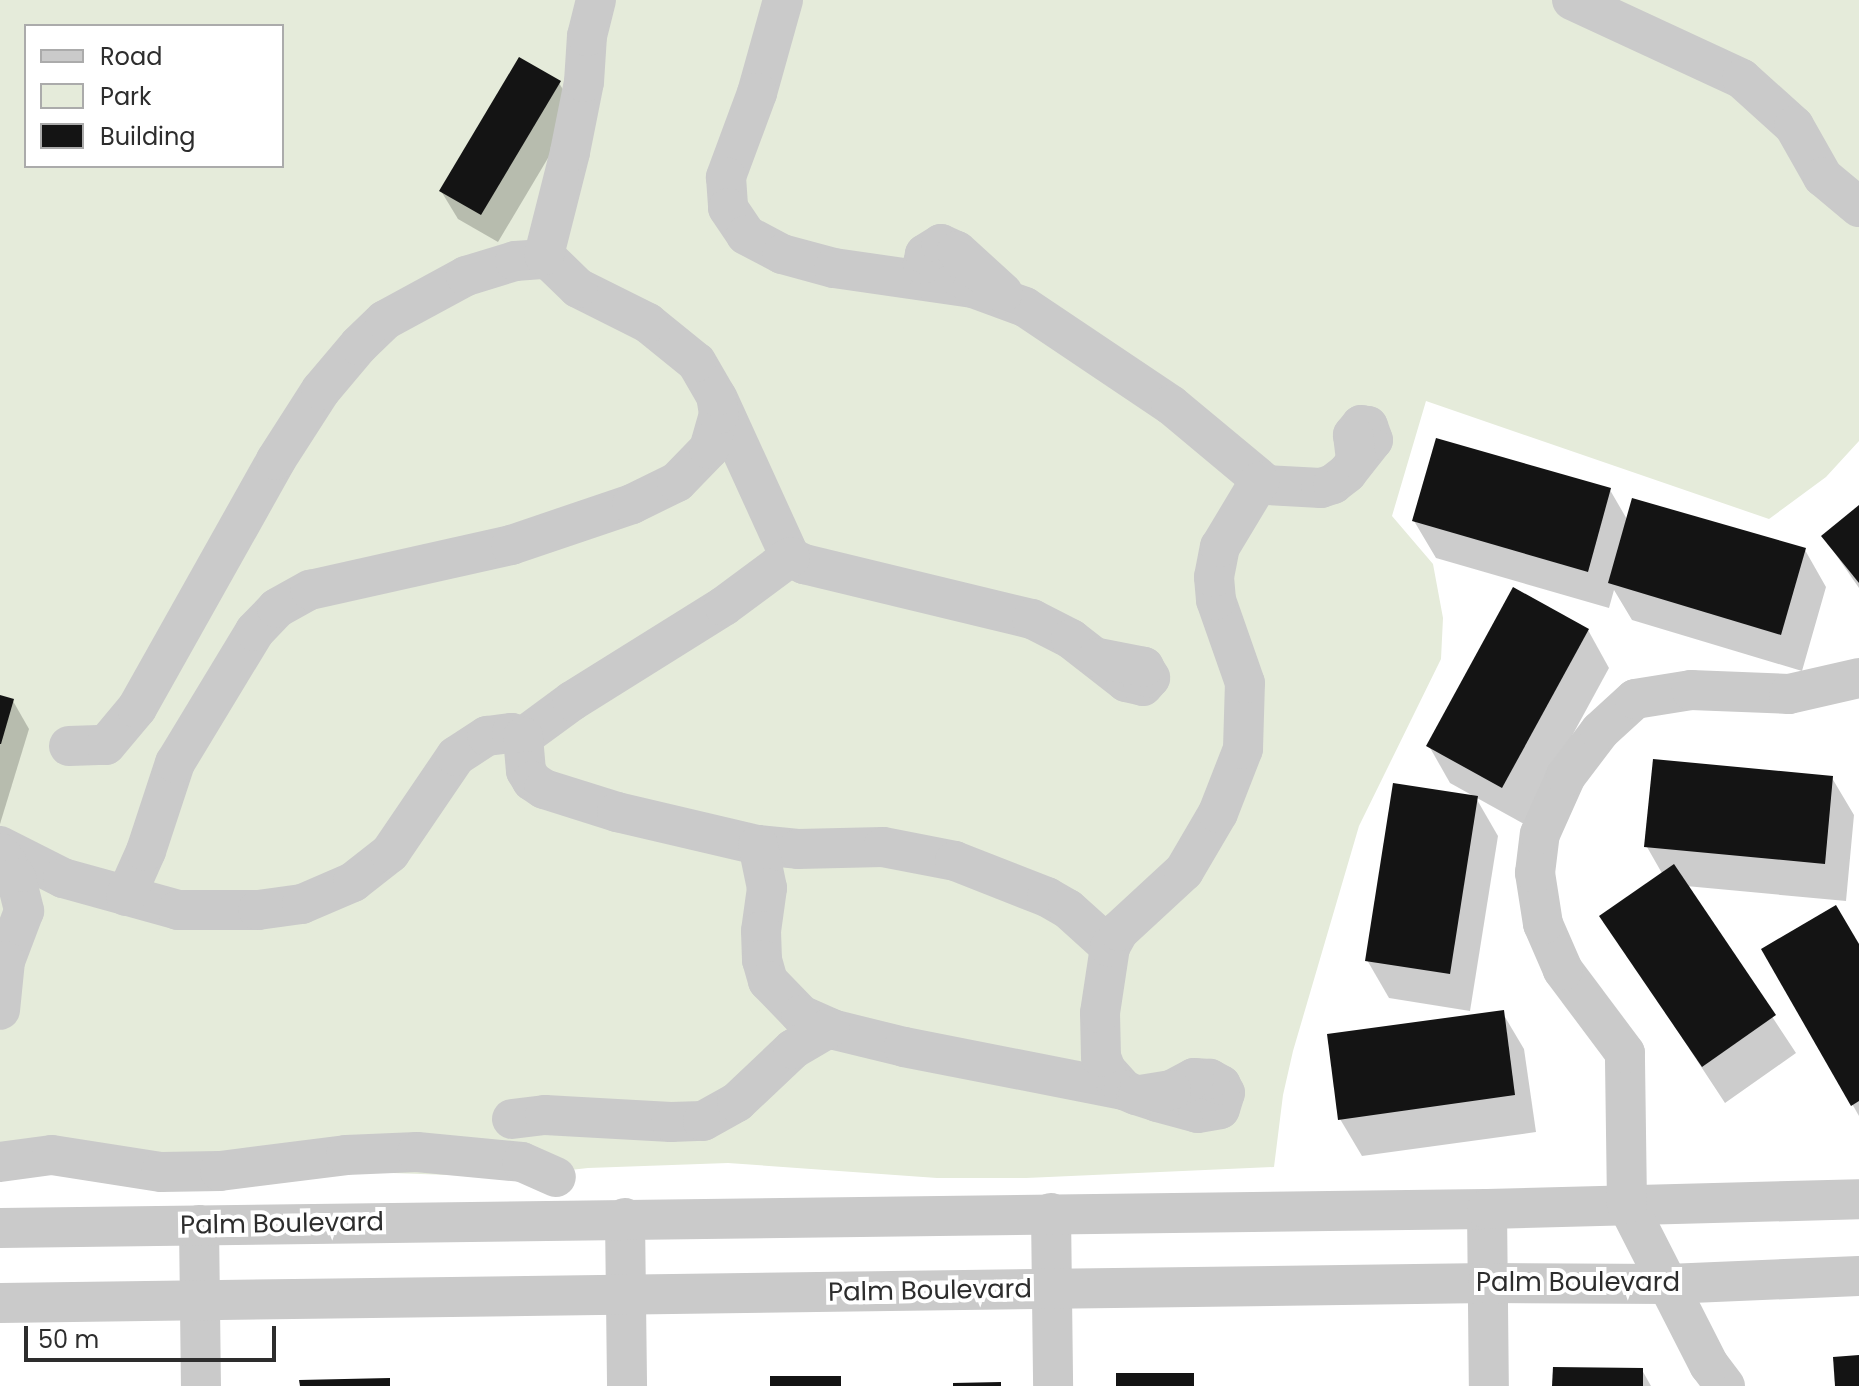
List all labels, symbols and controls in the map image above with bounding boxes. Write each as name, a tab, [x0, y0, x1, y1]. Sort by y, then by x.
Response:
legend	[24, 24, 284, 168]
text: Road	[100, 40, 162, 73]
text: Park	[100, 80, 151, 113]
text: Building	[100, 120, 196, 153]
street label: Palm Boulevard	[180, 1207, 384, 1241]
street label: Palm Boulevard	[1476, 1267, 1680, 1299]
street label: Palm Boulevard	[828, 1274, 1032, 1308]
scale bar	[28, 1310, 280, 1360]
text: 50 m	[38, 1323, 99, 1356]

